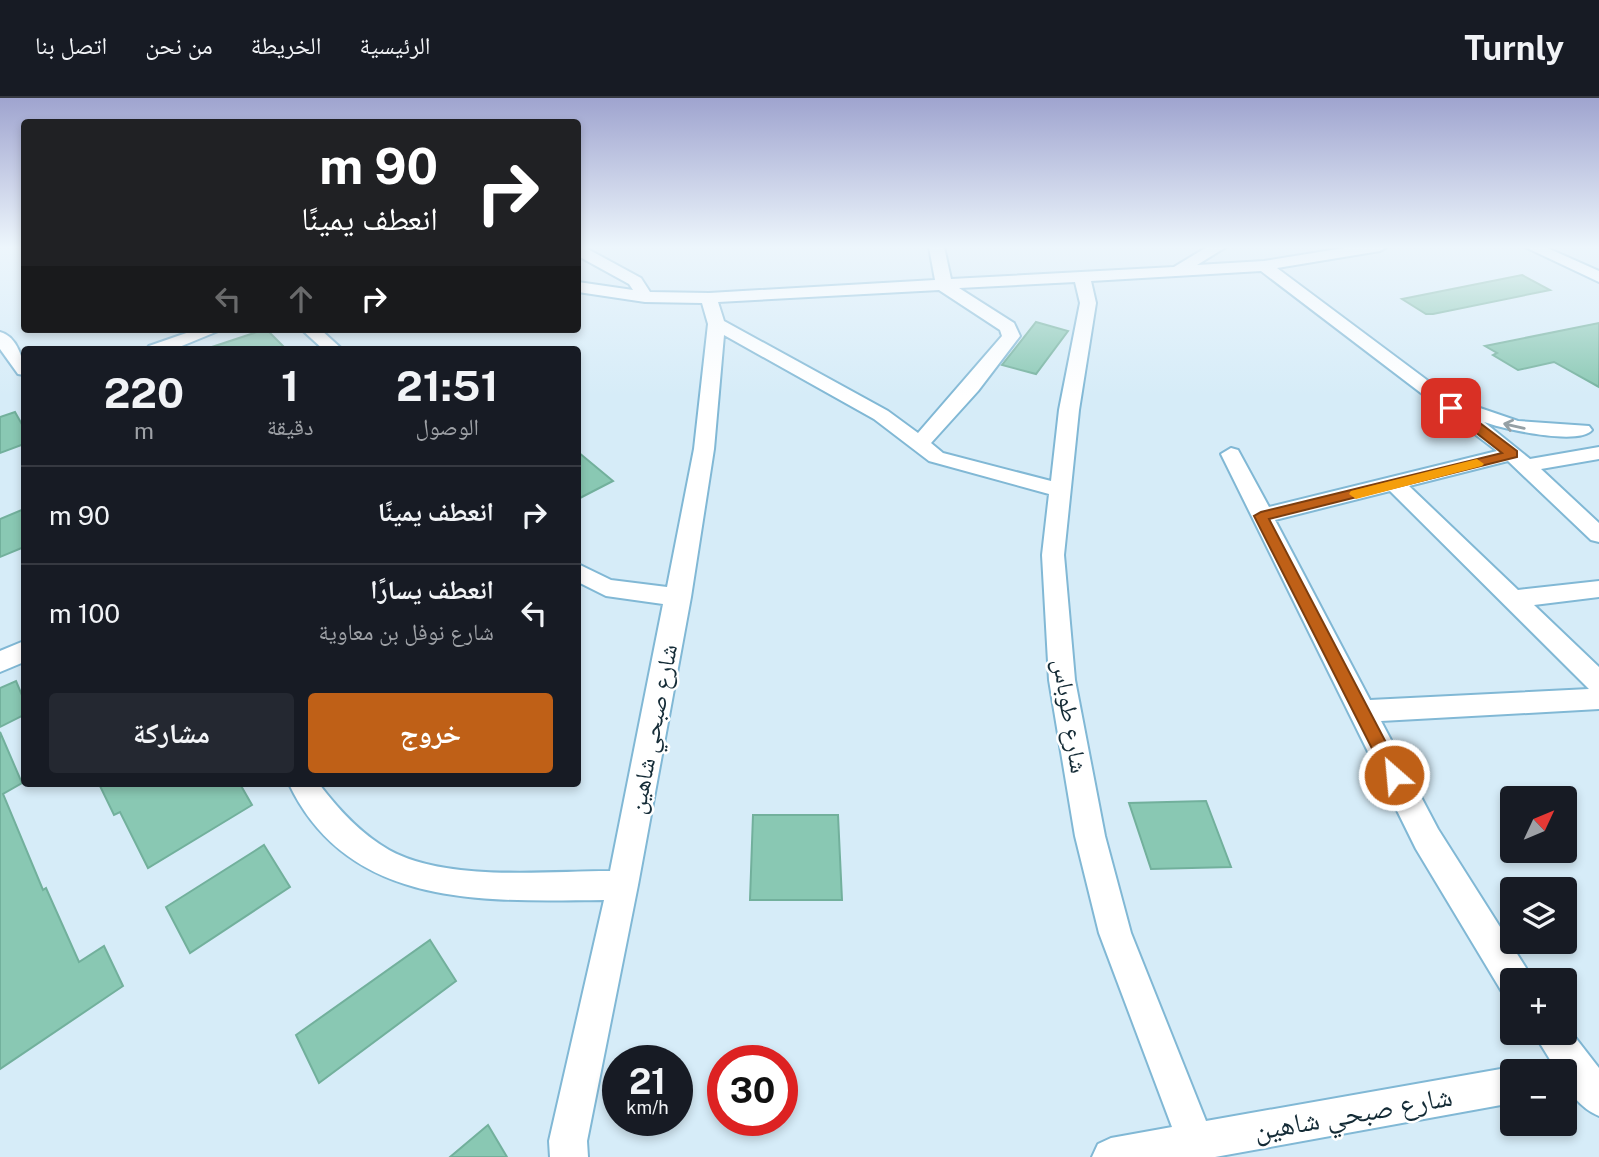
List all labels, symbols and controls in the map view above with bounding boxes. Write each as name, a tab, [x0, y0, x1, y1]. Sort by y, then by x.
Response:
text: Turnly	[1464, 29, 1564, 67]
text: اتصل بنا	[35, 31, 107, 59]
text: من نحن	[145, 31, 213, 59]
text: الخريطة	[251, 31, 321, 59]
text: الرئيسية	[359, 31, 431, 59]
text: 90 m	[319, 137, 438, 195]
icon: right	[462, 147, 553, 238]
text: انعطف يمينًا	[301, 200, 438, 237]
icon: left	[209, 280, 247, 318]
icon: ahead	[282, 280, 320, 318]
icon: right	[355, 280, 393, 318]
text: 1	[281, 361, 299, 410]
text: 21:51	[396, 361, 498, 410]
text: 220	[104, 368, 184, 417]
pin	[1421, 378, 1481, 438]
icon: arrive	[1432, 389, 1470, 427]
text: دقيقة	[267, 413, 313, 440]
text: الوصول	[415, 413, 479, 440]
text: m	[134, 417, 154, 444]
one-way arrow	[1503, 419, 1526, 432]
text: انعطف يمينًا	[378, 496, 494, 527]
icon: right	[515, 496, 553, 534]
text: 90 m	[49, 500, 110, 531]
text: انعطف يسارًا	[370, 574, 494, 605]
icon: left	[515, 594, 553, 632]
text: 100 m	[49, 598, 120, 629]
text: شارع نوفل بن معاوية	[319, 618, 494, 645]
street label: شارع صبحي شاهين	[622, 642, 688, 817]
street label: شارع طوباس	[1046, 657, 1094, 775]
button: مشاركة	[49, 693, 294, 773]
button: خروج	[308, 693, 553, 773]
position arrow	[1357, 738, 1431, 812]
north arrow	[1500, 786, 1577, 863]
map controls	[1500, 786, 1577, 1136]
button: layers	[1500, 877, 1577, 954]
button: +	[1500, 968, 1577, 1045]
speed limit sign: 30	[707, 1045, 798, 1136]
button: −	[1500, 1059, 1577, 1136]
text: 21	[629, 1061, 666, 1102]
street label: شارع صبحي شاهين	[1251, 1079, 1456, 1153]
text: km/h	[626, 1097, 669, 1118]

